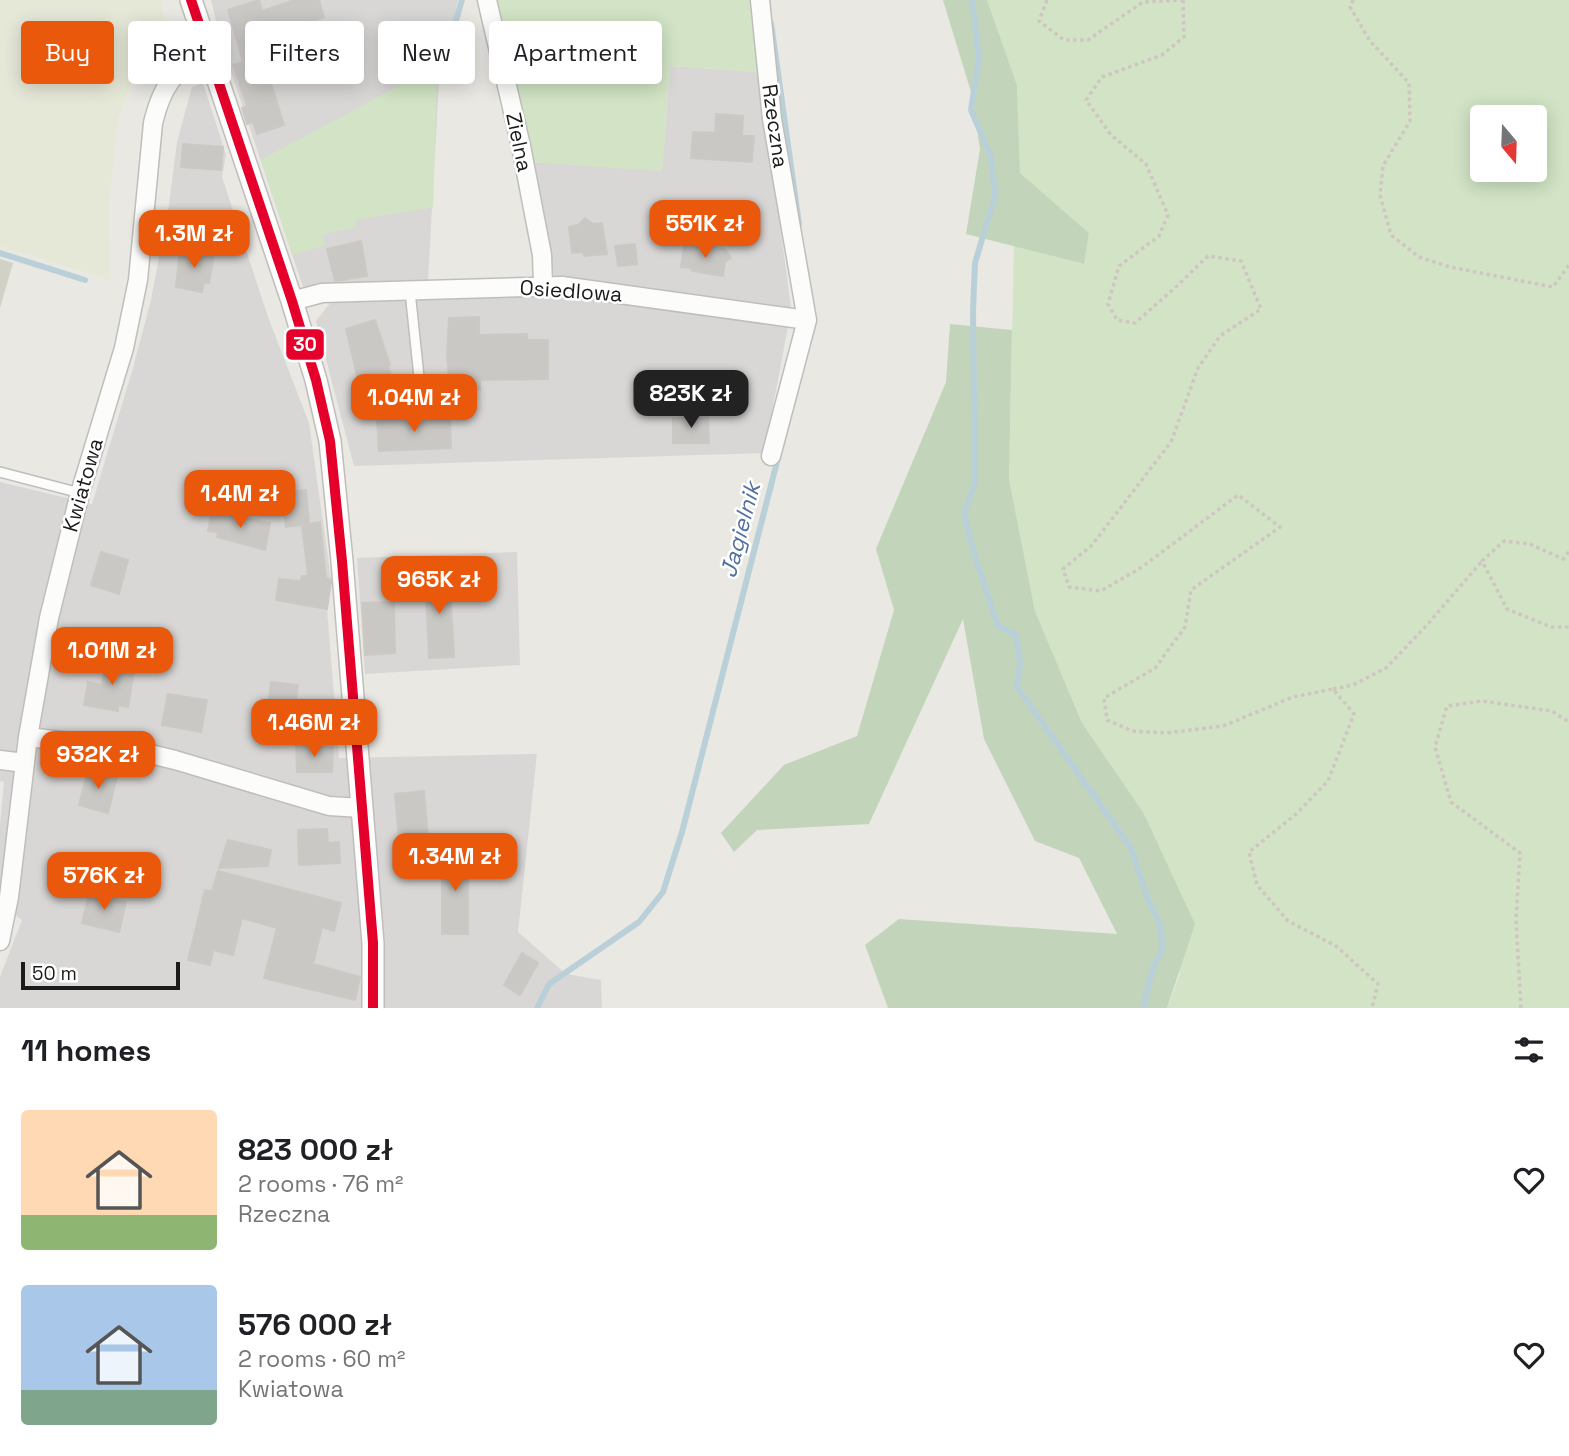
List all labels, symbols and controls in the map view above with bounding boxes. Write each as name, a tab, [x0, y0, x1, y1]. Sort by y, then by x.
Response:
chip: Buy	[21, 21, 114, 84]
chip: Rent	[128, 21, 231, 84]
chip: Filters	[245, 21, 364, 84]
chip: New	[378, 21, 475, 84]
chip: Apartment	[489, 21, 662, 84]
street label: Rzeczna	[756, 82, 795, 170]
north arrow	[1470, 105, 1547, 182]
map controls	[1470, 105, 1547, 182]
street label: Zielna	[500, 110, 539, 174]
pin: 551K zł	[640, 201, 770, 260]
text: 551K zł	[665, 208, 745, 238]
pin: 1.3M zł	[129, 210, 259, 270]
text: 1.3M zł	[155, 218, 233, 248]
street label: Osiedlowa	[519, 273, 623, 308]
line badge: 30	[285, 328, 325, 361]
text: 30	[293, 332, 317, 357]
pin: 823K zł	[626, 370, 756, 430]
pin: 1.04M zł	[342, 374, 486, 434]
text: 823K zł	[650, 378, 732, 408]
text: 1.04M zł	[367, 382, 461, 412]
street label: Kwiatowa	[56, 435, 109, 535]
pin: 1.4M zł	[175, 470, 305, 530]
water label: Jagielnik	[713, 476, 768, 581]
text: 1.4M zł	[200, 478, 280, 508]
pin: 965K zł	[374, 556, 504, 616]
text: 965K zł	[397, 564, 481, 594]
pin: 1.01M zł	[40, 628, 184, 687]
text: 1.01M zł	[67, 635, 157, 665]
pin: 1.46M zł	[242, 700, 386, 759]
text: 1.46M zł	[267, 707, 361, 737]
pin: 932K zł	[33, 732, 163, 791]
text: 932K zł	[56, 739, 140, 769]
pin: 1.34M zł	[383, 834, 527, 893]
text: 1.34M zł	[408, 841, 502, 871]
pin: 576K zł	[39, 852, 169, 912]
text: 576K zł	[63, 860, 145, 890]
scale bar	[21, 959, 180, 991]
text: 50 m	[32, 961, 77, 986]
text: 11 homes	[21, 1031, 151, 1070]
icon: filters	[1510, 1031, 1548, 1069]
text: 823 000 zł	[238, 1130, 393, 1169]
icon: home	[77, 1138, 161, 1222]
icon: heart	[1510, 1161, 1548, 1199]
text: 2 rooms · 76 m²	[238, 1169, 403, 1199]
text: Rzeczna	[238, 1199, 330, 1229]
text: 576 000 zł	[238, 1305, 392, 1344]
icon: home	[77, 1313, 161, 1397]
icon: heart	[1510, 1336, 1548, 1374]
text: 2 rooms · 60 m²	[238, 1344, 405, 1374]
text: Kwiatowa	[238, 1374, 344, 1404]

